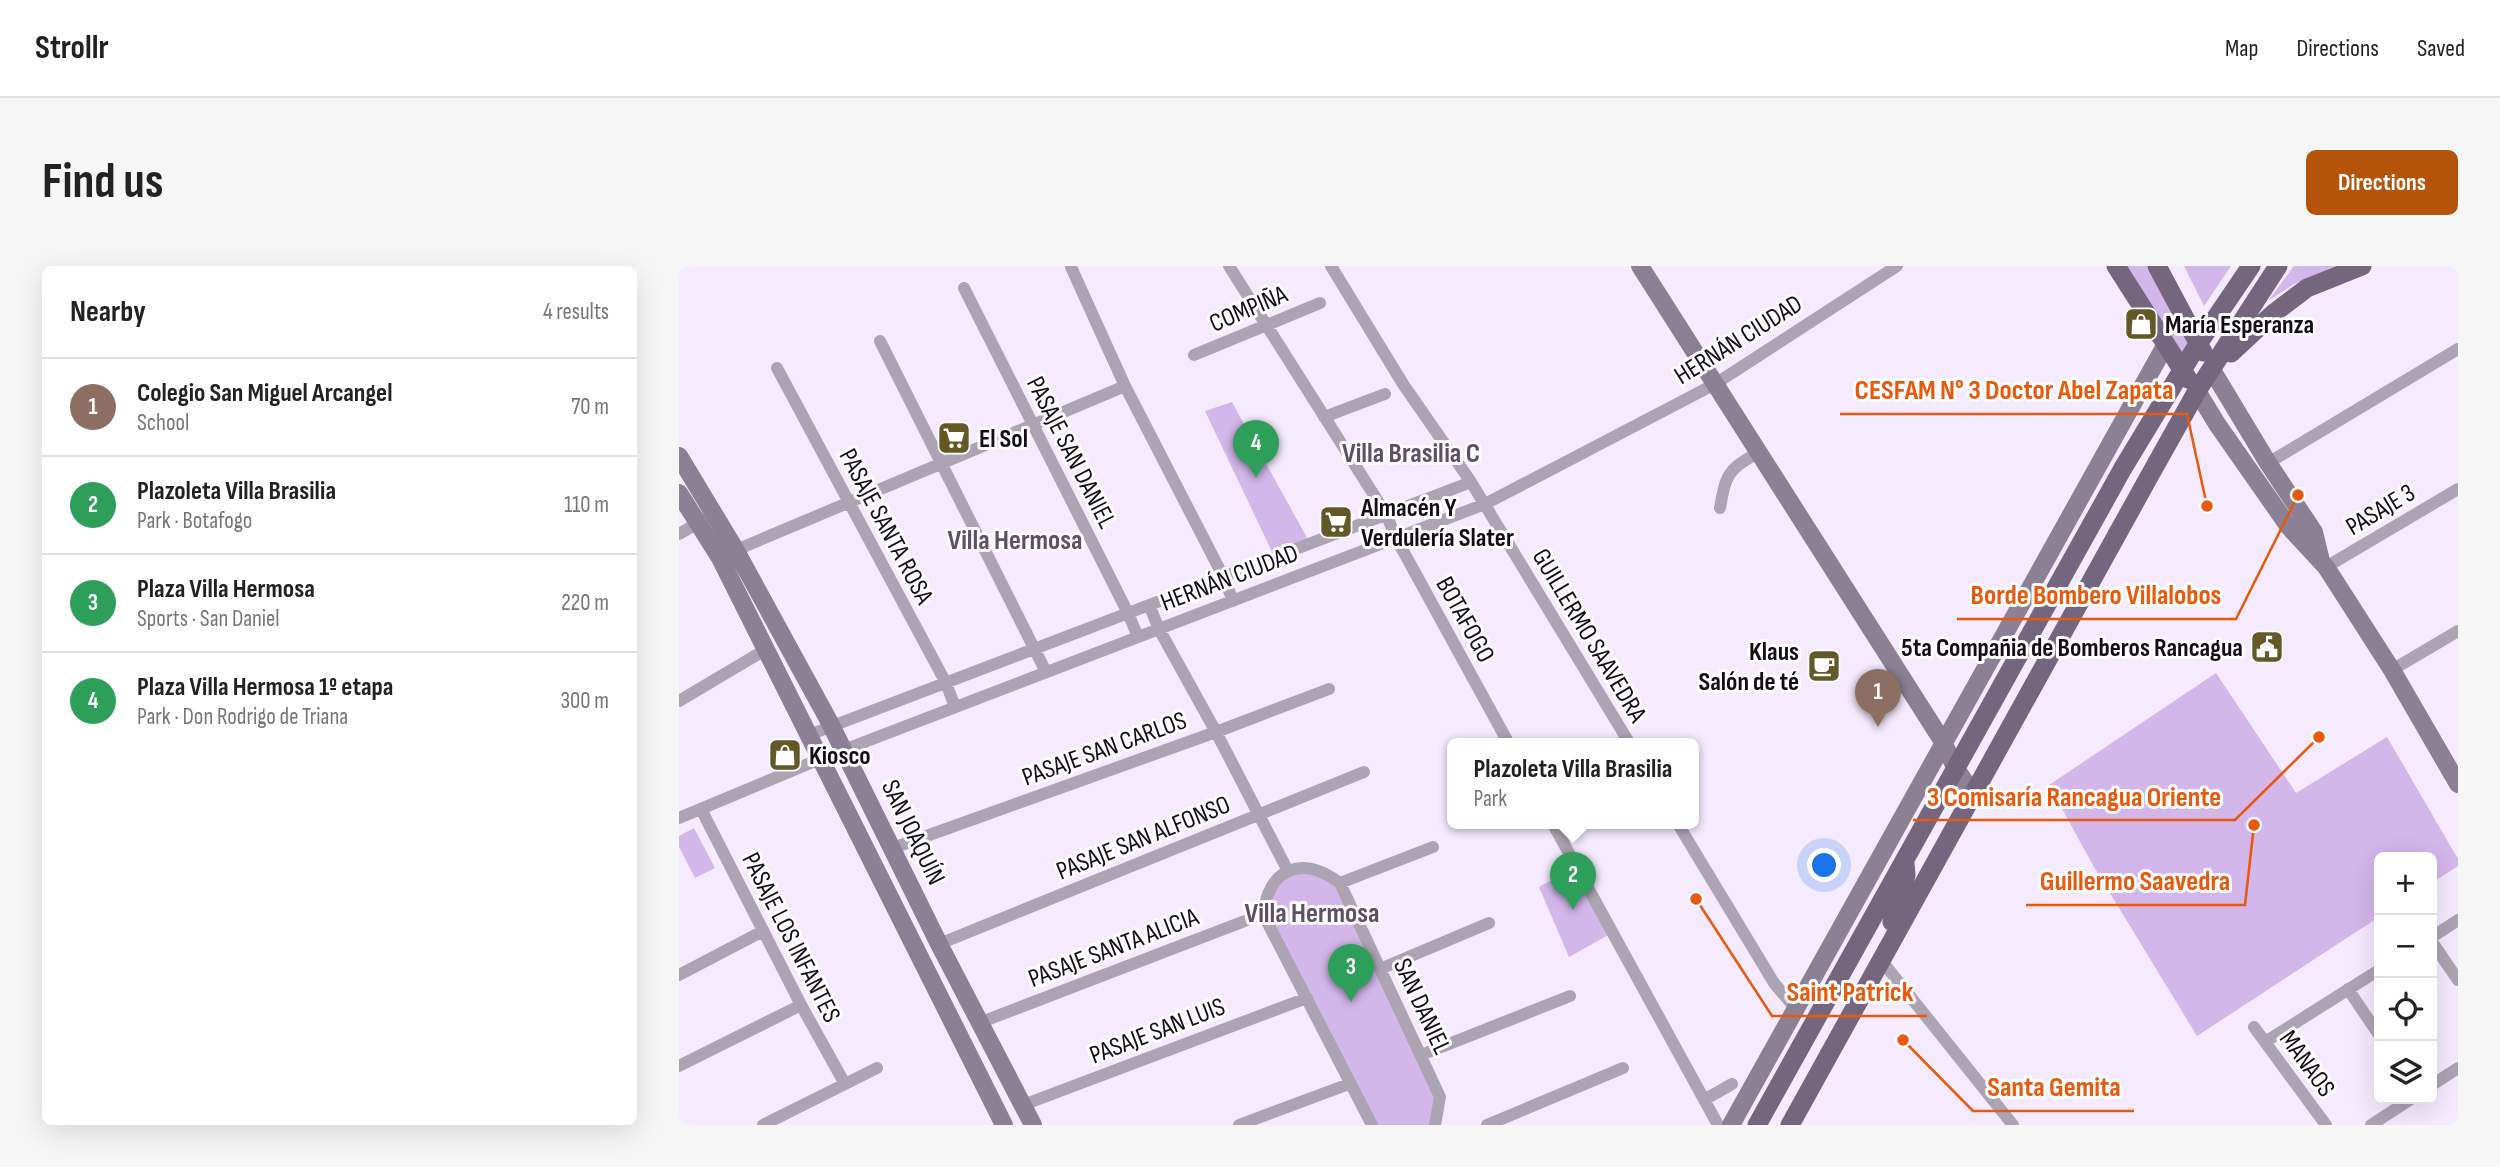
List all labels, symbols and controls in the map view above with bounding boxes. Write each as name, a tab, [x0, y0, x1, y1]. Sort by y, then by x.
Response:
text: Strollr	[35, 28, 109, 68]
text: Map	[2225, 34, 2258, 63]
text: Directions	[2296, 34, 2379, 63]
text: Saved	[2417, 34, 2465, 63]
button: Directions	[2306, 150, 2458, 215]
text: Find us	[42, 153, 164, 212]
street label: COMPIÑA	[1205, 279, 1293, 340]
street label: HERNÁN CIUDAD	[1669, 289, 1808, 392]
text: Nearby	[70, 294, 146, 330]
text: 4 results	[543, 298, 609, 326]
shop icon: María Esperanza	[2122, 305, 2160, 343]
place label: María Esperanza	[2165, 310, 2314, 341]
callout: CESFAM N° 3 Doctor Abel Zapata	[1840, 365, 2187, 414]
street label: PASAJE SAN DANIEL	[1019, 372, 1122, 534]
text: CESFAM N° 3 Doctor Abel Zapata	[1855, 374, 2173, 407]
text: Colegio San Miguel Arcangel	[137, 378, 393, 409]
text: 1	[88, 393, 98, 421]
text: 70 m	[571, 393, 609, 421]
text: School	[137, 409, 189, 437]
supermarket icon: El Sol	[935, 419, 973, 457]
pin: 4	[1233, 420, 1279, 478]
place label: El Sol	[979, 424, 1028, 455]
district label: Villa Brasilia C	[1342, 437, 1480, 470]
street label: PASAJE SANTA ROSA	[832, 444, 940, 610]
text: Plazoleta Villa Brasilia	[137, 476, 336, 507]
street label: PASAJE 3	[2341, 478, 2421, 543]
text: 2	[88, 491, 98, 519]
text: 110 m	[564, 491, 609, 519]
place label: Almacén Y Verdulería Slater	[1360, 493, 1514, 554]
supermarket icon: Almacén Y Verdulería Slater	[1317, 503, 1355, 541]
text: Park · Botafogo	[137, 507, 252, 535]
district label: Villa Hermosa	[947, 524, 1083, 557]
street label: HERNÁN CIUDAD	[1156, 538, 1303, 619]
street label: GUILLERMO SAAVEDRA	[1525, 543, 1653, 729]
callout: Borde Bombero Villalobos	[1957, 570, 2236, 619]
street label: BOTAFOGO	[1429, 571, 1501, 668]
text: Plaza Villa Hermosa	[137, 574, 315, 605]
text: Borde Bombero Villalobos	[1971, 579, 2221, 612]
text: 3	[88, 589, 98, 617]
text: 220 m	[561, 589, 609, 617]
text: Sports · San Daniel	[137, 605, 280, 633]
public building icon: 5ta Compañia de Bomberos Rancagua	[2248, 628, 2286, 666]
place label: 5ta Compañia de Bomberos Rancagua	[1901, 633, 2243, 664]
place label: Klaus Salón de té	[1698, 637, 1799, 698]
cafe icon: Klaus Salón de té	[1805, 647, 1843, 685]
pin: 1	[1855, 669, 1901, 727]
text: Plaza Villa Hermosa 1º etapa	[137, 672, 393, 703]
text: 4	[88, 687, 98, 715]
text: 300 m	[560, 687, 609, 715]
text: Park · Don Rodrigo de Triana	[137, 703, 348, 731]
street label: PASAJE SAN CARLOS	[1018, 705, 1191, 793]
shop icon: Kiosco	[766, 736, 804, 774]
popup	[1447, 738, 1699, 829]
place label: Kiosco	[809, 741, 871, 772]
text: Plazoleta Villa Brasilia	[1473, 754, 1673, 785]
callout: 3 Comisaría Rancagua Oriente	[1913, 771, 2235, 820]
street label: SAN JOAQUÍN	[874, 775, 951, 890]
text: 3 Comisaría Rancagua Oriente	[1927, 781, 2221, 814]
text: Park	[1473, 785, 1507, 813]
street label: PASAJE SAN ALFONSO	[1052, 789, 1235, 887]
street label: PASAJE LOS INFANTES	[735, 848, 847, 1028]
your location	[1807, 848, 1841, 882]
pin: 2	[1550, 852, 1596, 910]
map controls	[2374, 852, 2437, 1104]
button: +	[2374, 852, 2437, 915]
callout: Guillermo Saavedra	[2026, 856, 2245, 905]
text: Guillermo Saavedra	[2040, 865, 2230, 898]
district label: Villa Hermosa	[1244, 897, 1380, 930]
street label: PASAJE SANTA ALICIA	[1024, 901, 1204, 995]
button: −	[2374, 915, 2437, 978]
pin: 3	[1328, 944, 1374, 1002]
street label: SAN DANIEL	[1386, 954, 1457, 1060]
callout: Saint Patrick	[1772, 967, 1927, 1016]
text: Saint Patrick	[1787, 976, 1914, 1009]
button: locate	[2374, 978, 2437, 1041]
street label: PASAJE SAN LUIS	[1086, 991, 1230, 1071]
street label: MANAOS	[2272, 1025, 2341, 1103]
button: layers	[2374, 1041, 2437, 1104]
callout: Santa Gemita	[1973, 1062, 2134, 1111]
text: Santa Gemita	[1987, 1071, 2121, 1104]

